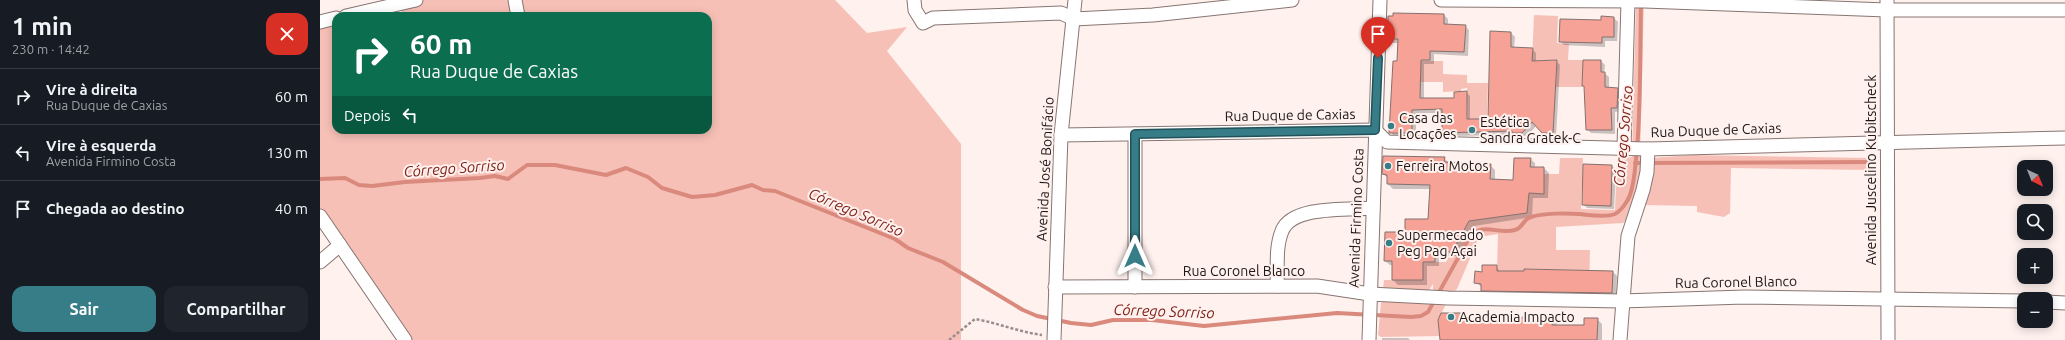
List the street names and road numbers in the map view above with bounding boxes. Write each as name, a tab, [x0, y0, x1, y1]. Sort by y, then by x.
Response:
street label: Avenida Juscelino Kubitscheck	[1863, 75, 1879, 265]
street label: Avenida José Bonifácio	[1033, 96, 1057, 242]
street label: Rua Duque de Caxias	[1224, 106, 1356, 124]
street label: Rua Duque de Caxias	[1650, 120, 1782, 140]
street label: Avenida Firmino Costa	[1346, 148, 1366, 288]
street label: Rua Coronel Blanco	[1183, 263, 1305, 279]
street label: Rua Coronel Blanco	[1675, 273, 1797, 291]

